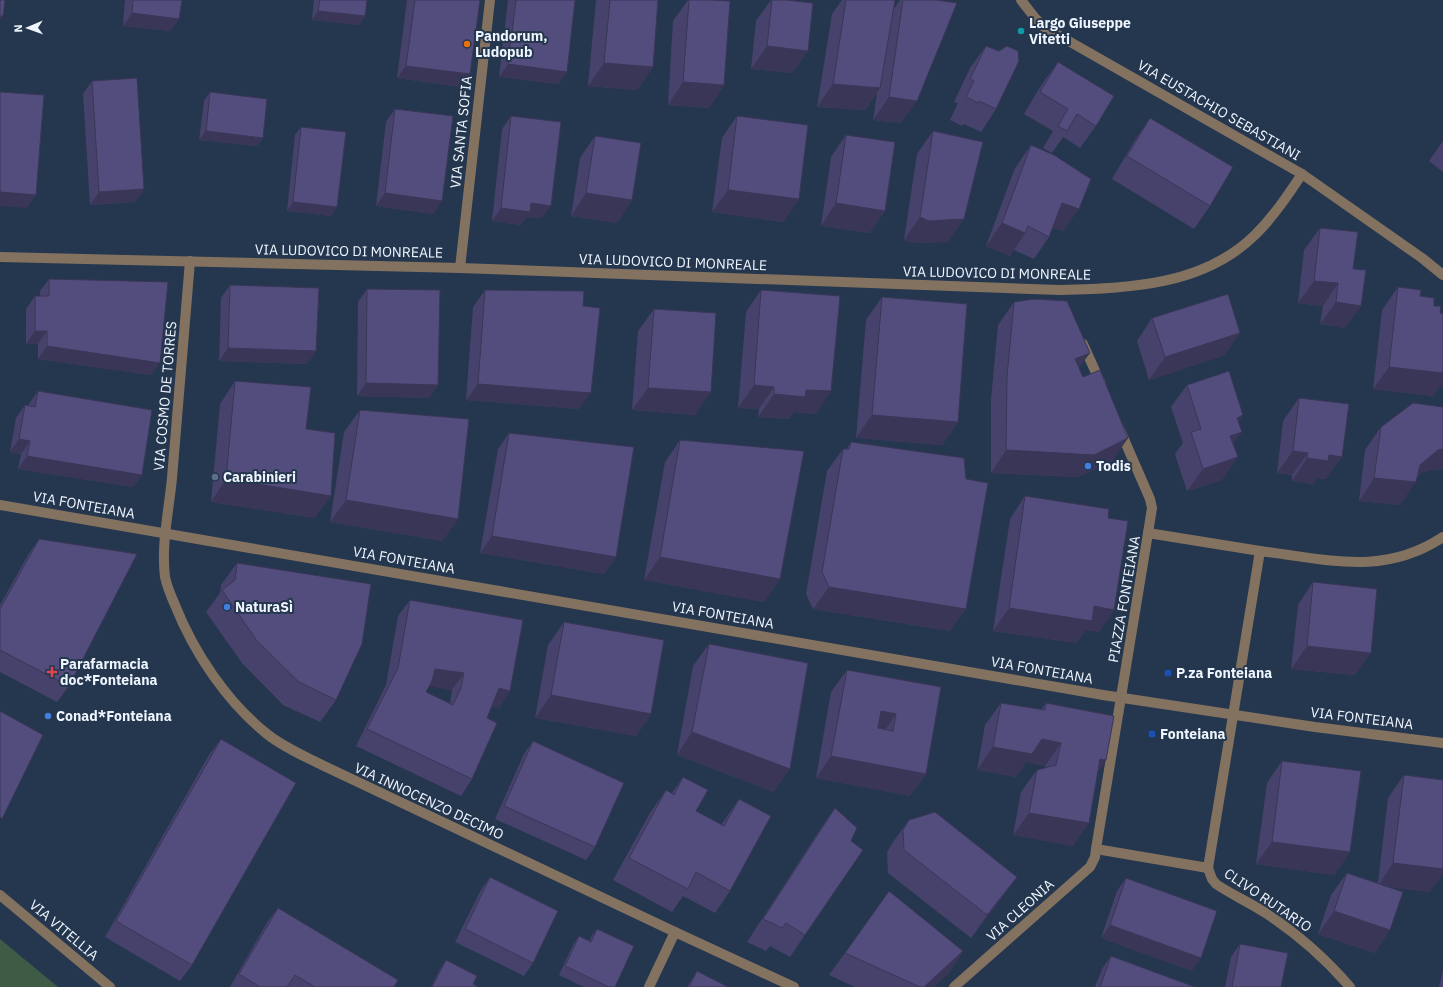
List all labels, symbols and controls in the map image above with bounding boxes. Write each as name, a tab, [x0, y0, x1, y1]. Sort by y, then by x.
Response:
north arrow	[8, 8, 48, 48]
place label: Largo Giuseppe Vitetti	[1029, 14, 1131, 48]
text: N	[11, 24, 25, 33]
marker: Largo Giuseppe Vitetti	[1016, 26, 1026, 36]
place label: Pandorum, Ludopub	[475, 27, 548, 61]
marker: Pandorum, Ludopub	[462, 39, 472, 49]
street label: VIA EUSTACHIO SEBASTIANI	[1134, 56, 1304, 164]
street label: VIA SANTA SOFIA	[446, 75, 476, 189]
street label: VIA LUDOVICO DI MONREALE	[255, 240, 443, 262]
street label: VIA LUDOVICO DI MONREALE	[579, 250, 767, 274]
street label: VIA LUDOVICO DI MONREALE	[903, 262, 1091, 284]
street label: VIA COSMO DE TORRES	[149, 320, 181, 472]
place label: Todis	[1096, 457, 1131, 475]
marker: Todis	[1083, 461, 1093, 471]
place label: Carabinieri	[223, 468, 296, 486]
marker: Carabinieri	[210, 472, 220, 482]
street label: VIA FONTEIANA	[32, 487, 137, 523]
street label: PIAZZA FONTEIANA	[1104, 534, 1144, 664]
street label: VIA FONTEIANA	[352, 542, 457, 578]
street label: VIA FONTEIANA	[671, 597, 776, 633]
place label: NaturaSì	[235, 598, 293, 616]
marker: NaturaSì	[222, 602, 232, 612]
street label: VIA FONTEIANA	[990, 652, 1095, 688]
place label: Parafarmacia doc*Fonteiana	[60, 655, 158, 689]
place label: P.za Fonteiana	[1176, 664, 1272, 682]
marker: Parafarmacia doc*Fonteiana	[47, 667, 57, 677]
marker: P.za Fonteiana	[1163, 668, 1173, 678]
street label: VIA FONTEIANA	[1310, 703, 1414, 733]
place label: Conad*Fonteiana	[56, 707, 172, 725]
marker: Conad*Fonteiana	[43, 711, 53, 721]
place label: Fonteiana	[1160, 725, 1225, 743]
marker: Fonteiana	[1147, 729, 1157, 739]
street label: VIA INNOCENZO DECIMO	[351, 758, 507, 844]
street label: CLIVO RUTARIO	[1221, 864, 1315, 936]
street label: VIA CLEONIA	[983, 875, 1057, 945]
street label: VIA VITELLIA	[26, 896, 102, 964]

